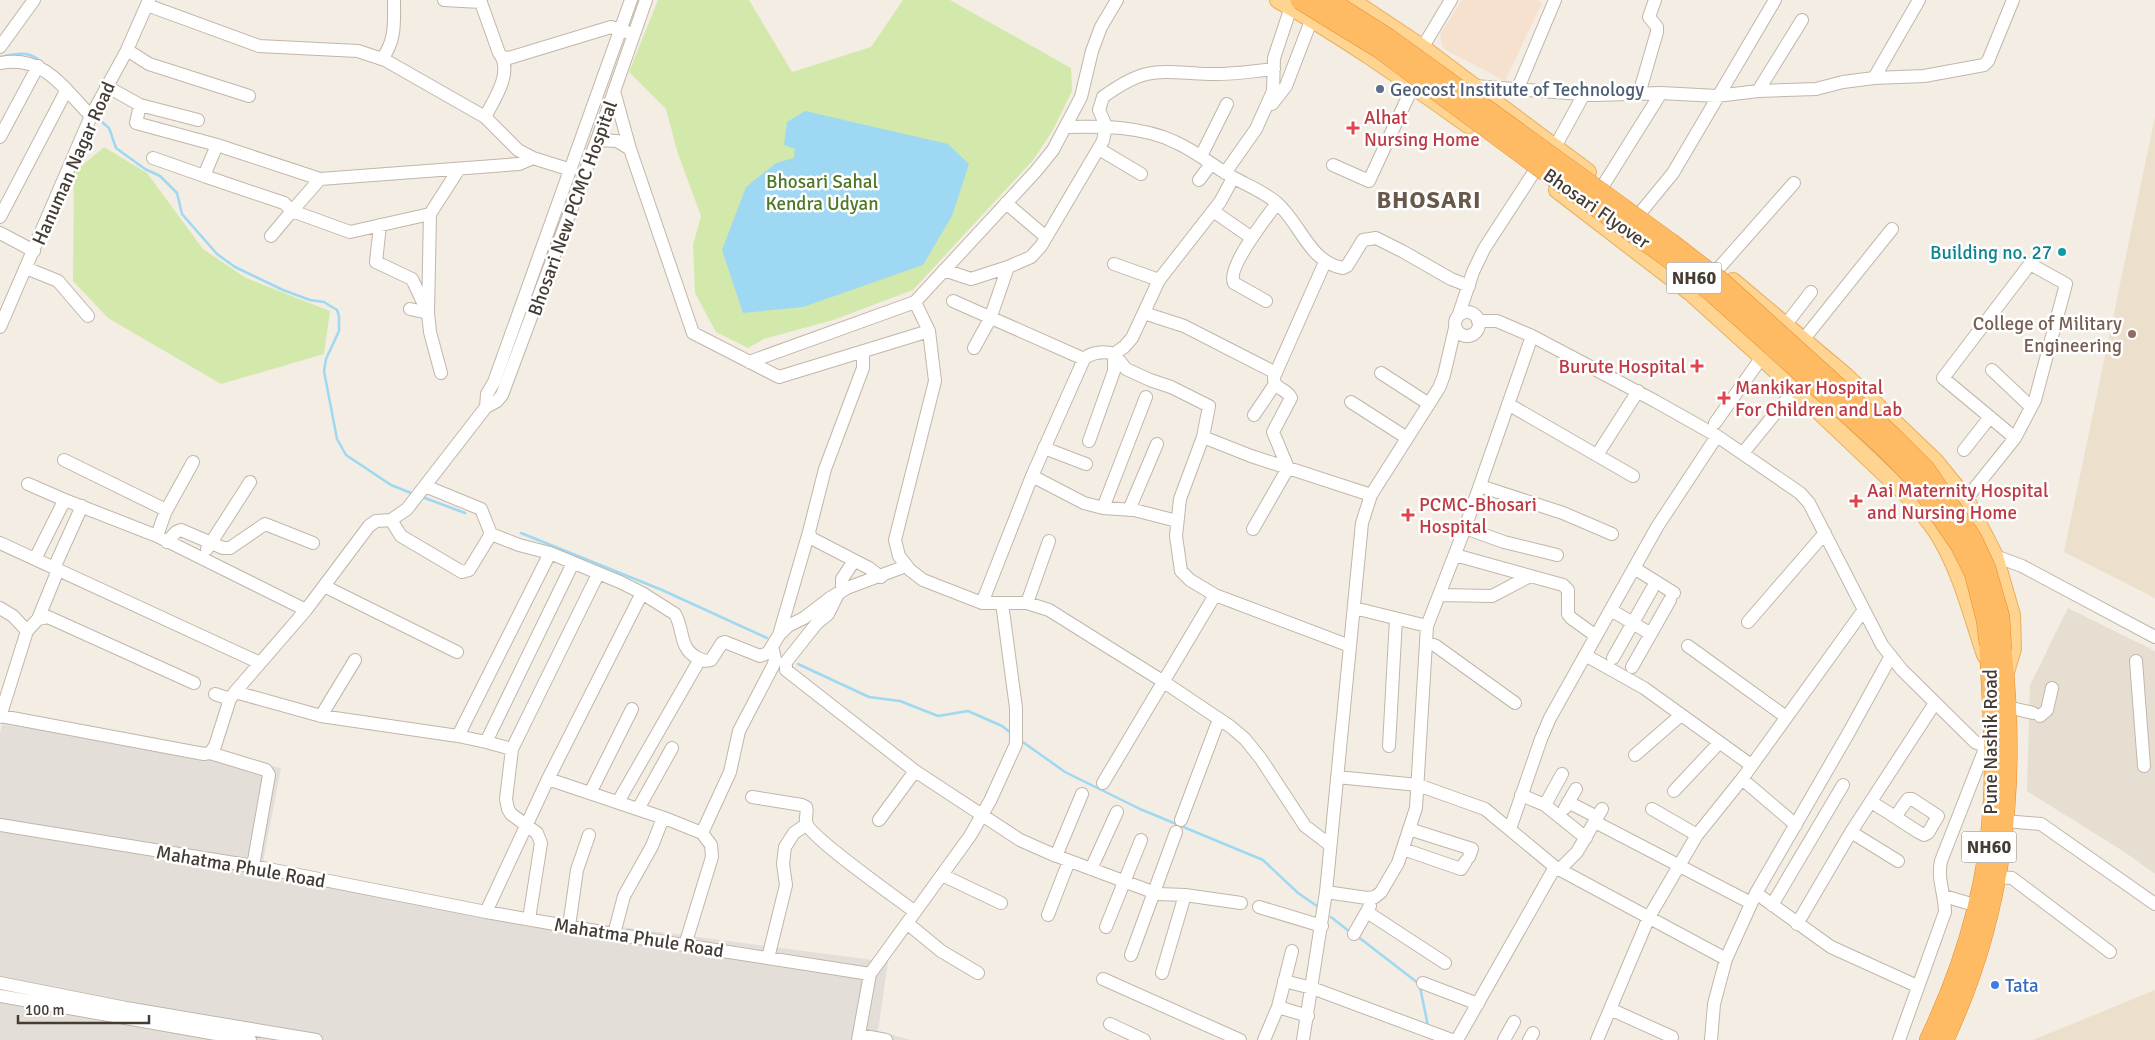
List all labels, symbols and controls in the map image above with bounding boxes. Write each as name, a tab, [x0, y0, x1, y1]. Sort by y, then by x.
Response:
street label: Hanuman Nagar Road	[27, 78, 121, 249]
place label: Geocost Institute of Technology	[1390, 78, 1644, 102]
marker: Geocost Institute of Technology	[1374, 83, 1386, 95]
street label: Bhosari New PCMC Hospital	[523, 97, 623, 319]
place label: Alhat Nursing Home	[1364, 106, 1480, 152]
marker: Alhat Nursing Home	[1346, 121, 1360, 135]
street label: Bhosari Flyover	[1538, 163, 1654, 254]
park label: Bhosari Sahal Kendra Udyan	[765, 170, 879, 216]
district label: BHOSARI	[1376, 185, 1482, 215]
place label: Building no. 27	[1930, 241, 2052, 265]
marker: Building no. 27	[2056, 246, 2068, 258]
road number: NH60	[1666, 262, 1722, 294]
place label: College of Military Engineering	[1973, 312, 2122, 358]
marker: College of Military Engineering	[2126, 328, 2138, 340]
place label: Burute Hospital	[1559, 355, 1686, 379]
marker: Burute Hospital	[1690, 359, 1704, 373]
place label: Mankikar Hospital For Children and Lab	[1735, 376, 1902, 422]
marker: Mankikar Hospital For Children and Lab	[1717, 391, 1731, 405]
place label: Aai Maternity Hospital and Nursing Home	[1867, 479, 2049, 525]
place label: PCMC-Bhosari Hospital	[1419, 493, 1537, 539]
marker: Aai Maternity Hospital and Nursing Home	[1849, 494, 1863, 508]
marker: PCMC-Bhosari Hospital	[1401, 508, 1415, 522]
street label: Pune Nashik Road	[1979, 669, 2003, 815]
road number: NH60	[1962, 832, 2016, 862]
street label: Mahatma Phule Road	[154, 840, 327, 894]
street label: Mahatma Phule Road	[552, 913, 725, 963]
place label: Tata	[2005, 974, 2039, 998]
marker: Tata	[1989, 979, 2001, 991]
scale bar	[18, 992, 149, 1024]
text: 100 m	[25, 1001, 65, 1019]

